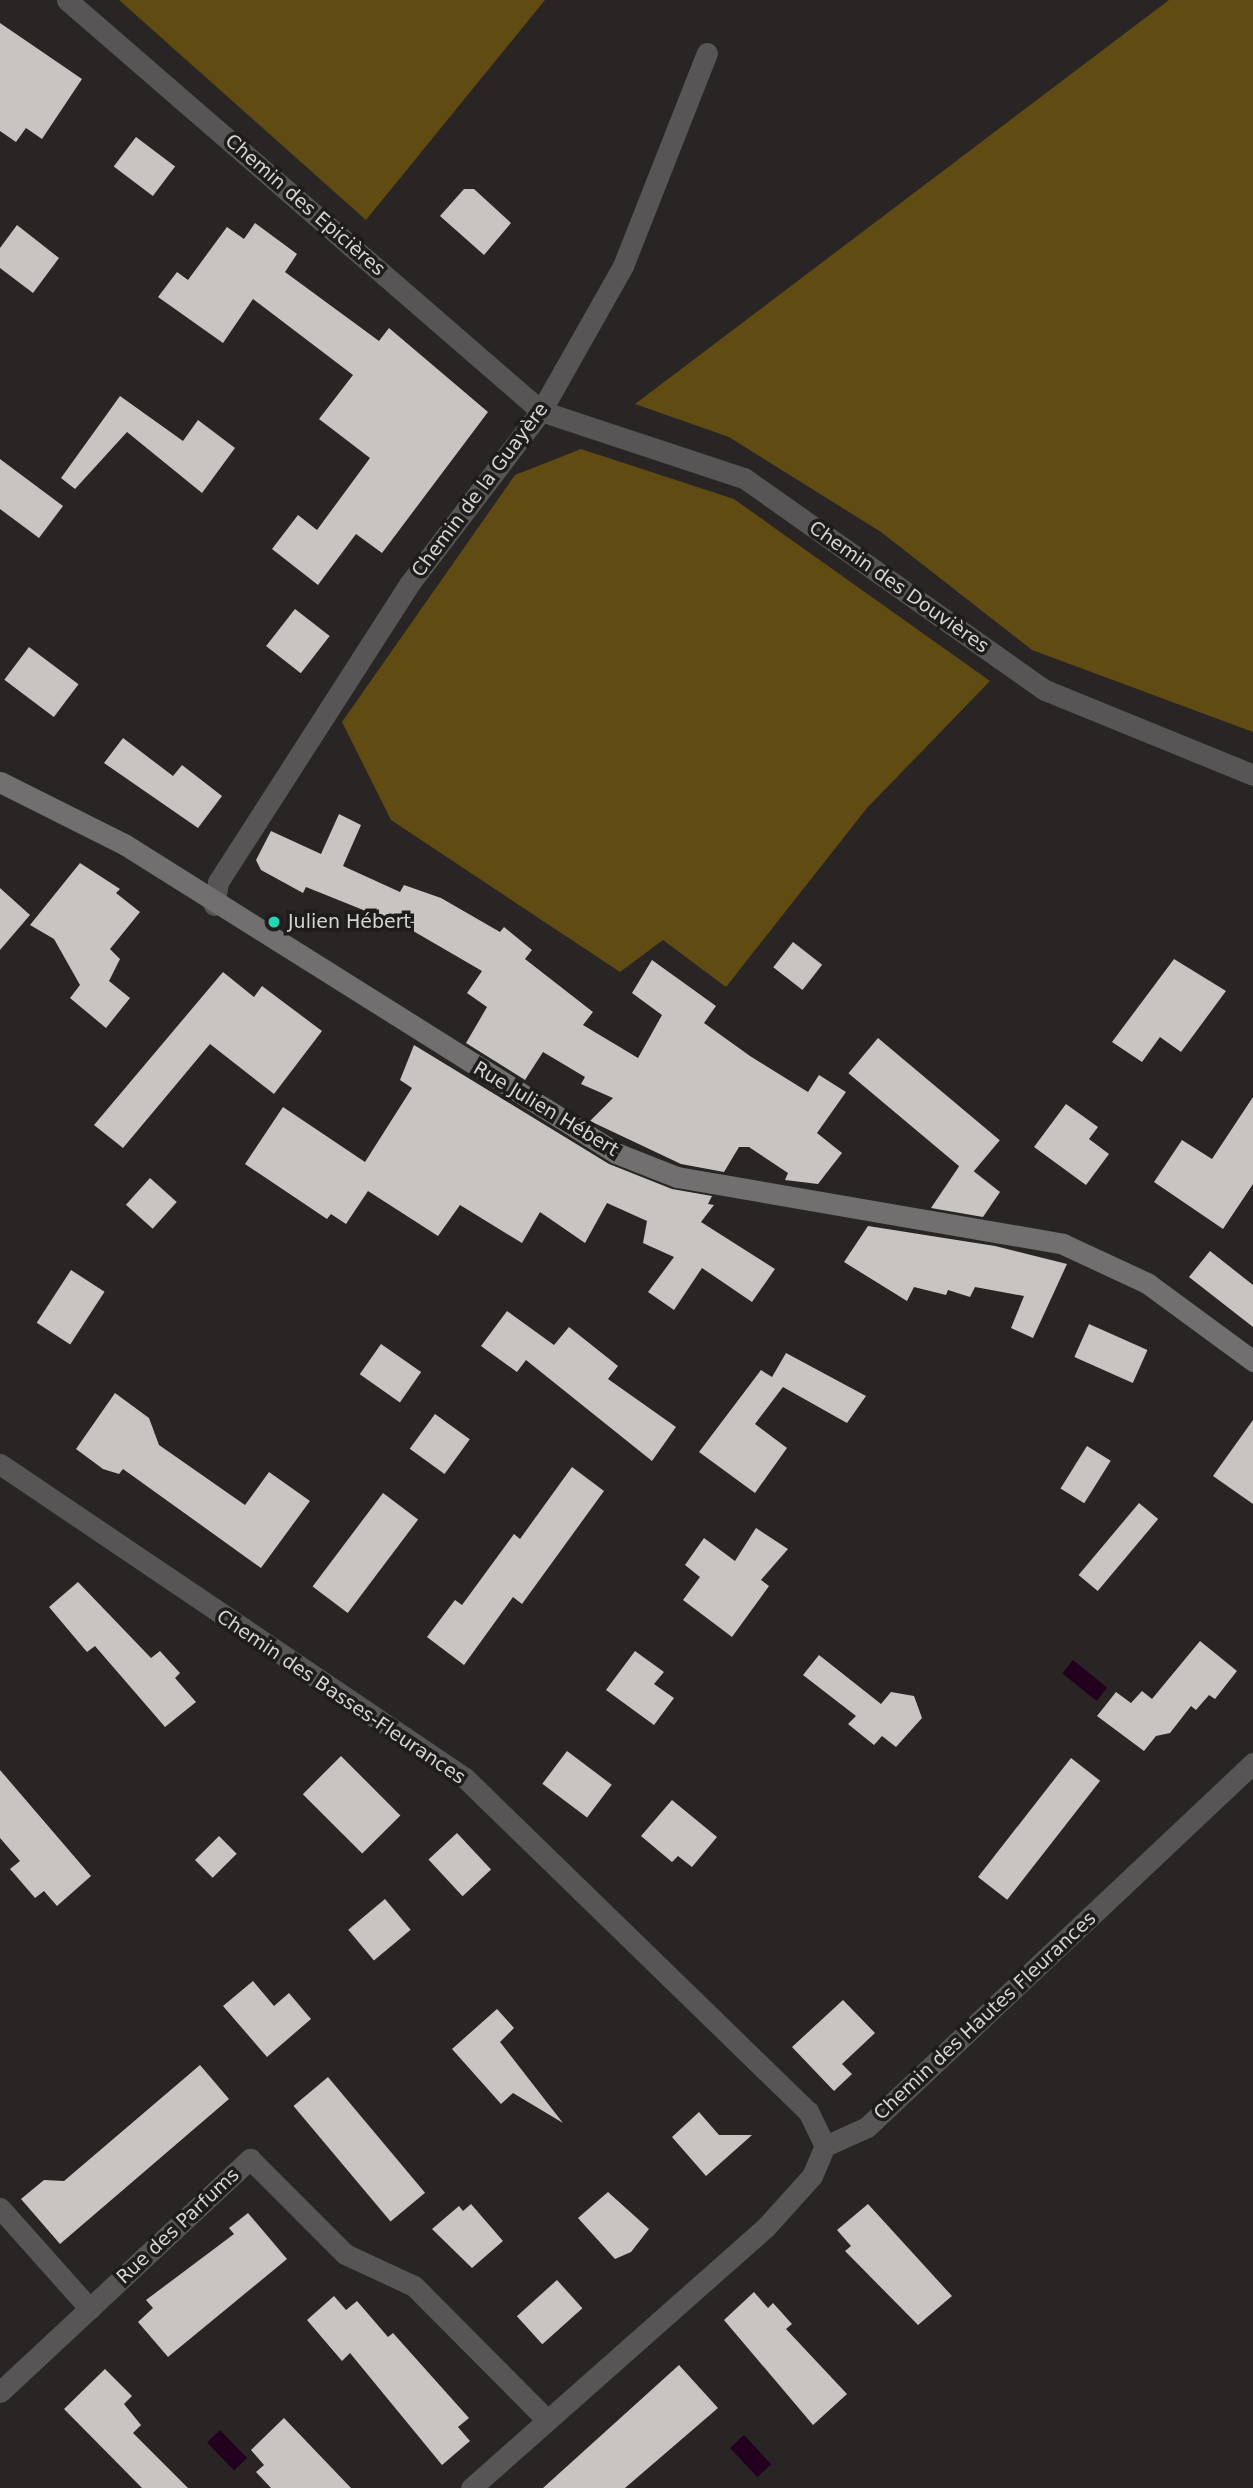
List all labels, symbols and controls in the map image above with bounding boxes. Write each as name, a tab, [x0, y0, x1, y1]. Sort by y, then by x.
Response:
street label: Chemin des Epicières	[220, 129, 390, 281]
street label: Chemin de la Guayère	[407, 398, 553, 582]
street label: Chemin des Douvières	[805, 516, 993, 658]
place label: Julien Hébert	[288, 911, 411, 933]
marker: Julien Hébert	[266, 914, 282, 930]
street label: Rue Julien Hébert	[469, 1057, 623, 1161]
street label: Chemin des Basses-Fleurances	[212, 1605, 470, 1789]
street label: Chemin des Hautes Fleurances	[869, 1907, 1101, 2125]
street label: Rue des Parfums	[112, 2163, 244, 2289]

